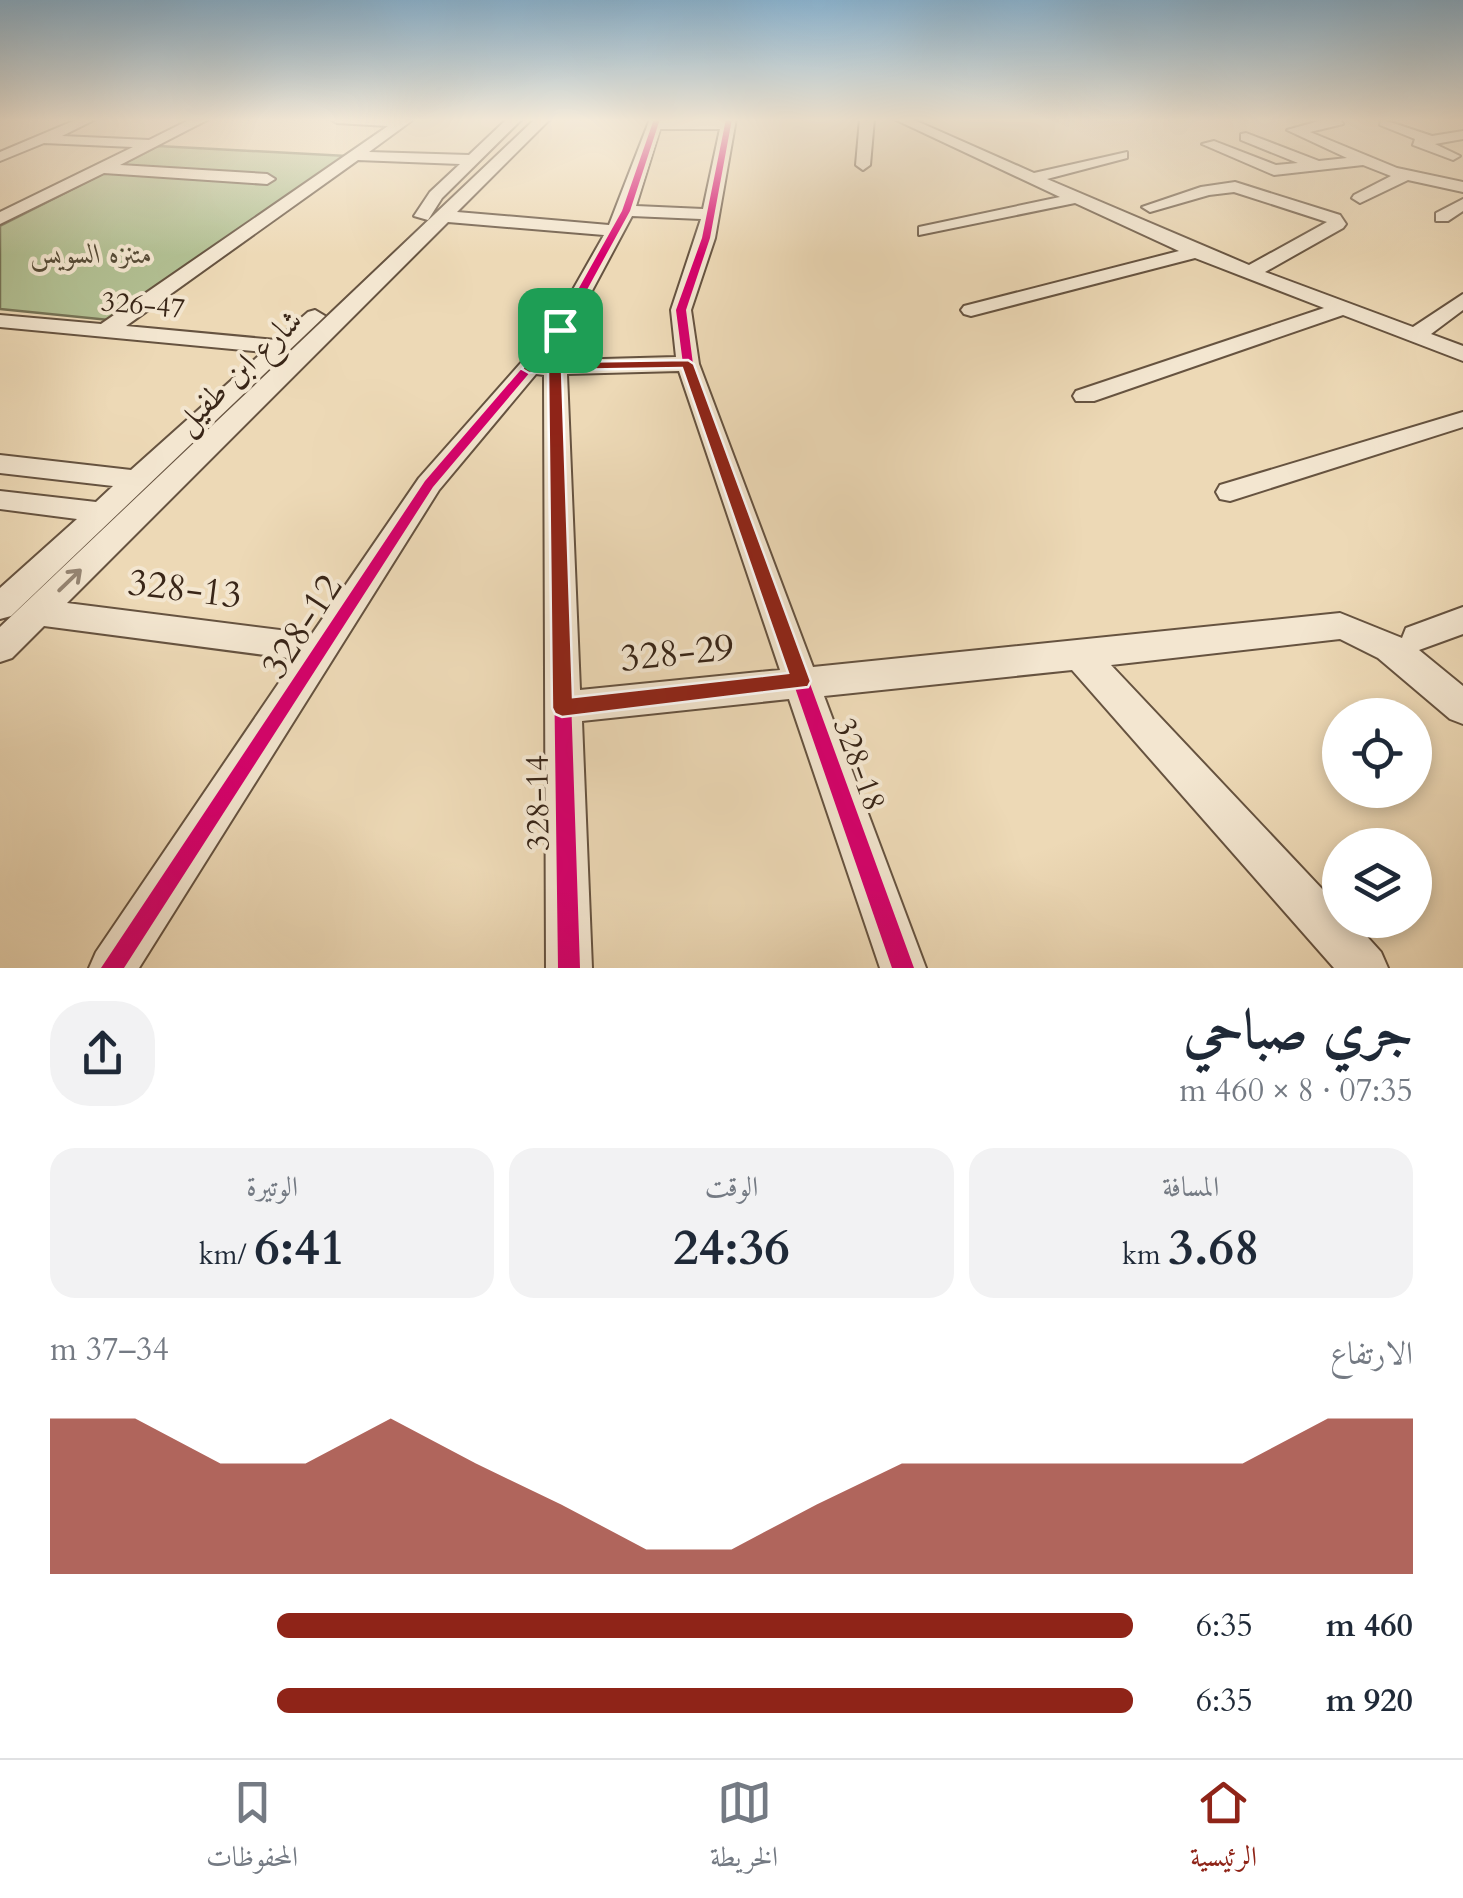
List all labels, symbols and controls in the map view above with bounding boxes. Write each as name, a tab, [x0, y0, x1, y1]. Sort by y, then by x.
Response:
park label: متنزه السويس	[29, 235, 153, 273]
street label: 326-47	[99, 282, 187, 328]
pin	[518, 288, 603, 373]
street label: شارع ابن طفيل	[165, 300, 315, 447]
icon: arrive	[533, 303, 588, 358]
street label: 328-13	[125, 556, 245, 622]
street label: 328-12	[249, 564, 355, 689]
one-way arrow	[57, 569, 81, 593]
street label: 328-29	[618, 621, 737, 685]
map controls	[1322, 698, 1432, 938]
button: locate	[1322, 698, 1432, 808]
street label: 328-18	[822, 712, 896, 817]
street label: 328-14	[515, 754, 561, 851]
button: layers	[1322, 828, 1432, 938]
text: جري صباحي	[1183, 994, 1413, 1068]
button: share	[50, 1001, 155, 1106]
text: 07:35 · 8 × 460 m	[1179, 1069, 1413, 1113]
text: الوتيرة	[246, 1168, 298, 1206]
text: الوقت	[705, 1168, 758, 1206]
text: المسافة	[1162, 1168, 1219, 1206]
text: 6:41	[254, 1214, 345, 1282]
text: 24:36	[673, 1214, 790, 1282]
text: 3.68	[1168, 1214, 1260, 1282]
text: /km	[199, 1236, 254, 1274]
text: km	[1122, 1236, 1168, 1274]
text: 34–37 m	[50, 1328, 169, 1372]
text: الارتفاع	[1330, 1332, 1413, 1376]
text: 6:35	[1196, 1604, 1253, 1648]
text: 460 m	[1326, 1604, 1413, 1648]
text: 6:35	[1196, 1679, 1253, 1723]
text: 920 m	[1326, 1679, 1413, 1723]
tab: المحفوظات	[206, 1775, 298, 1884]
tab: الخريطة	[710, 1775, 778, 1884]
tab: الرئيسية	[1190, 1775, 1257, 1884]

